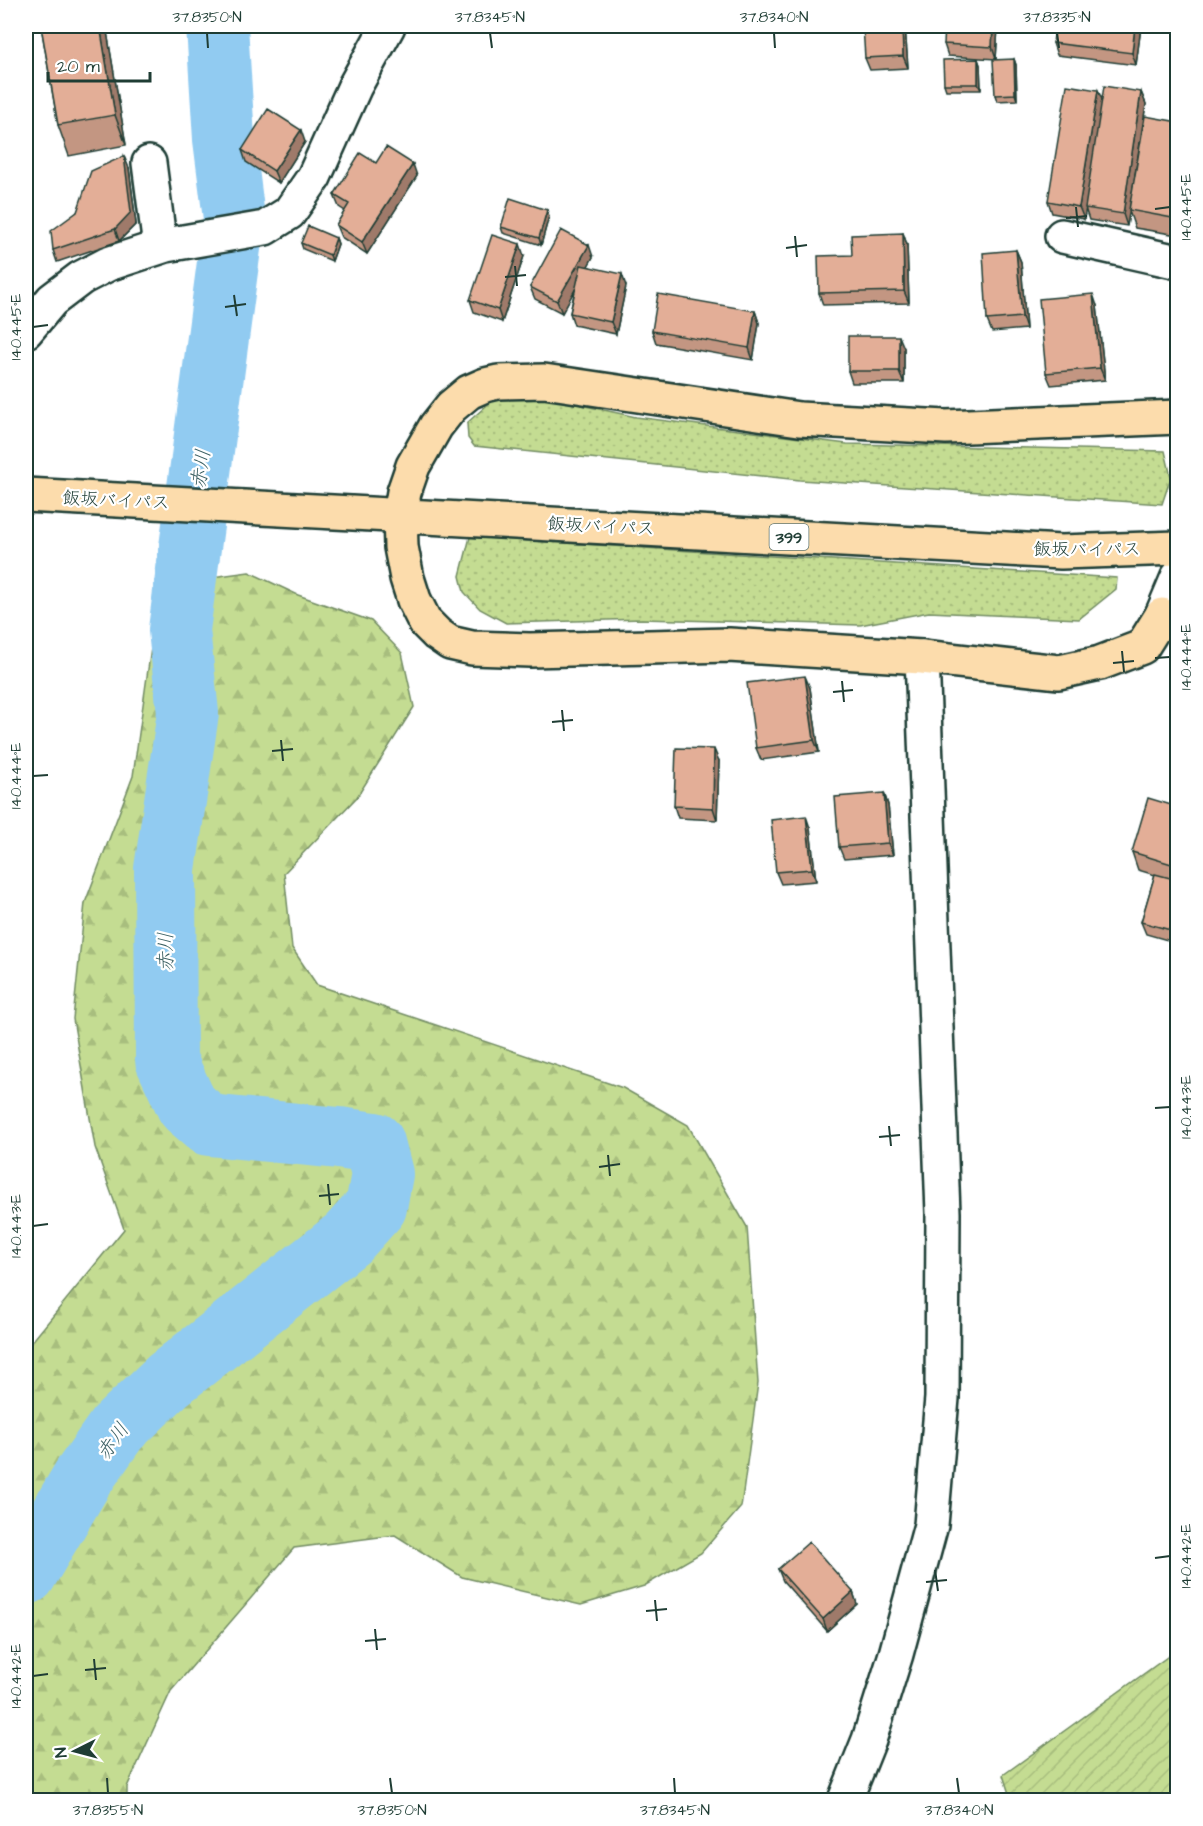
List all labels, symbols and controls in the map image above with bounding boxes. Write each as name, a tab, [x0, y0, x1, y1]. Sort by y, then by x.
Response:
text: 37.8350°N	[172, 7, 242, 28]
text: 37.8345°N	[455, 7, 525, 28]
text: 37.8340°N	[740, 7, 808, 28]
text: 37.8335°N	[1023, 7, 1091, 28]
scale bar	[48, 45, 150, 83]
text: 20 m	[57, 54, 100, 79]
text: 140.445°E	[1176, 173, 1197, 240]
text: 140.445°E	[6, 293, 27, 360]
water label: 赤川	[184, 447, 218, 491]
street label: 飯坂バイパス	[62, 485, 170, 516]
street label: 飯坂バイパス	[547, 511, 655, 542]
road number: 399	[770, 524, 808, 550]
street label: 飯坂バイパス	[1033, 537, 1141, 562]
text: 140.444°E	[1176, 624, 1197, 690]
text: 140.444°E	[6, 743, 27, 809]
water label: 赤川	[152, 932, 180, 972]
text: 140.443°E	[1176, 1075, 1197, 1139]
text: 140.443°E	[6, 1194, 27, 1258]
water label: 赤川	[90, 1417, 136, 1466]
text: 140.442°E	[1176, 1523, 1197, 1588]
text: 140.442°E	[6, 1643, 27, 1708]
north arrow	[45, 1721, 105, 1781]
text: N	[50, 1746, 73, 1759]
text: 37.8355°N	[73, 1800, 143, 1821]
text: 37.8350°N	[357, 1800, 427, 1821]
text: 37.8345°N	[640, 1800, 710, 1821]
text: 37.8340°N	[925, 1800, 993, 1821]

